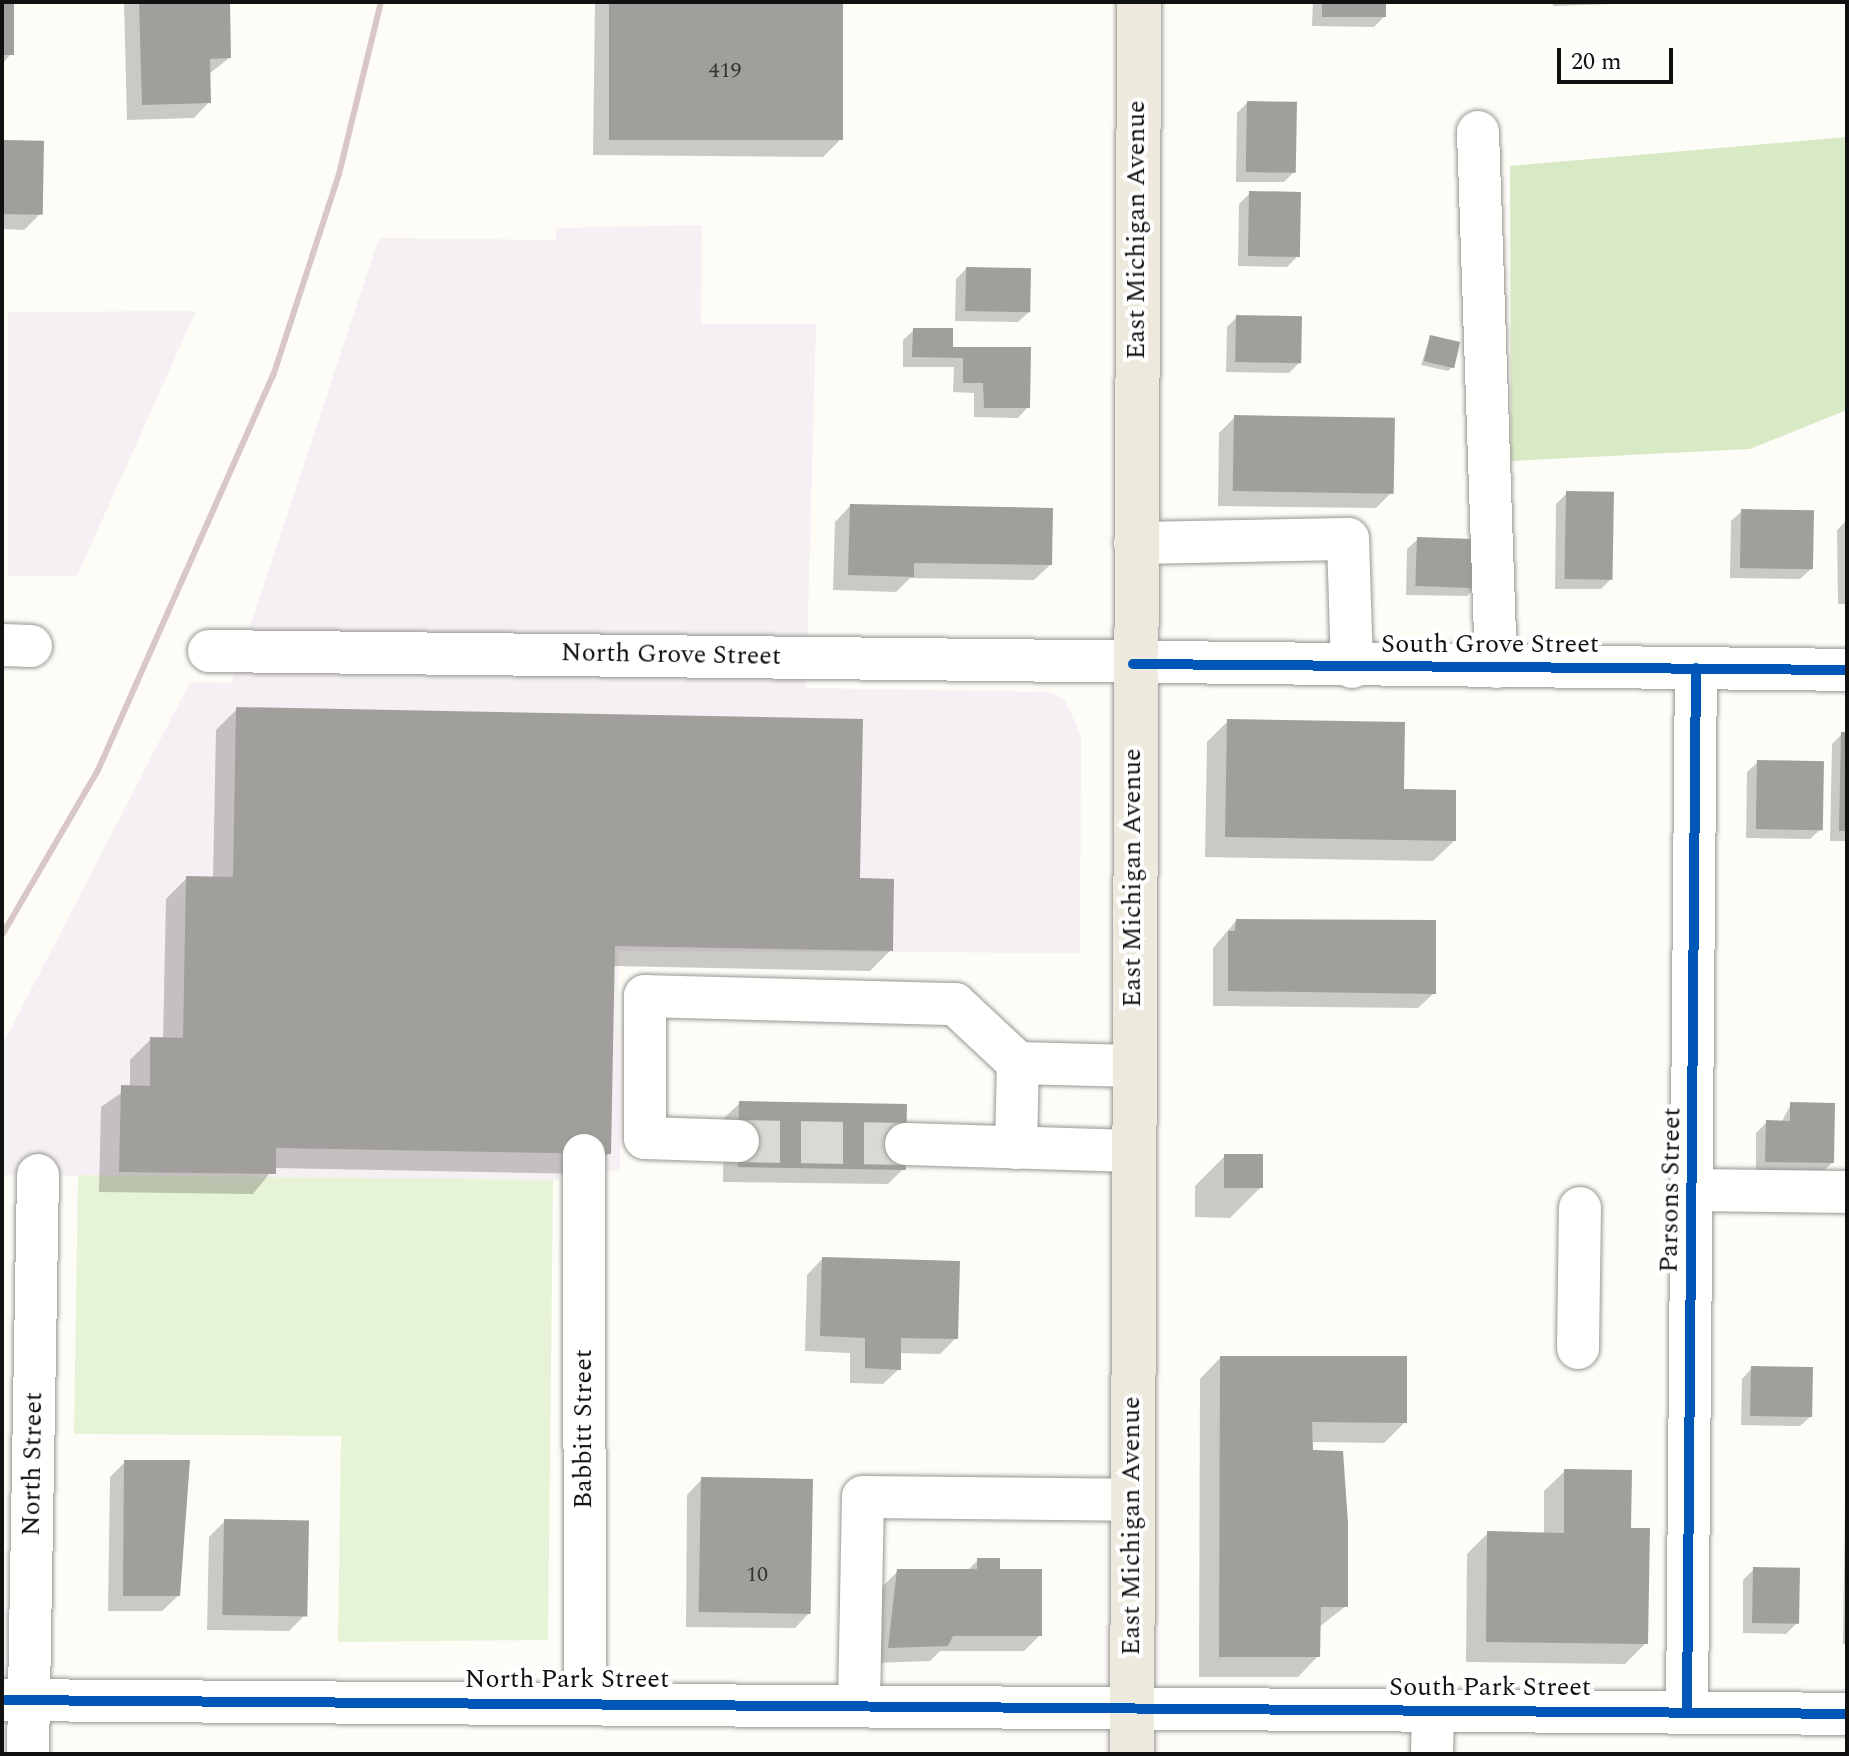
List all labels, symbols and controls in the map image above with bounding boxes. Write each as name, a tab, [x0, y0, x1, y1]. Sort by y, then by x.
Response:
scale bar	[1561, 32, 1677, 82]
text: 20 m	[1571, 44, 1622, 80]
house number: 419	[709, 58, 741, 84]
street label: East Michigan Avenue	[1121, 100, 1153, 360]
street label: South Grove Street	[1381, 629, 1599, 661]
street label: North Grove Street	[561, 637, 781, 673]
street label: East Michigan Avenue	[1117, 748, 1149, 1008]
street label: Parsons Street	[1654, 1107, 1688, 1273]
street label: Babbitt Street	[568, 1349, 600, 1509]
street label: North Street	[16, 1392, 50, 1536]
street label: East Michigan Avenue	[1116, 1396, 1148, 1656]
house number: 10	[746, 1562, 768, 1588]
street label: North Park Street	[465, 1664, 669, 1696]
street label: South Park Street	[1389, 1672, 1591, 1704]

